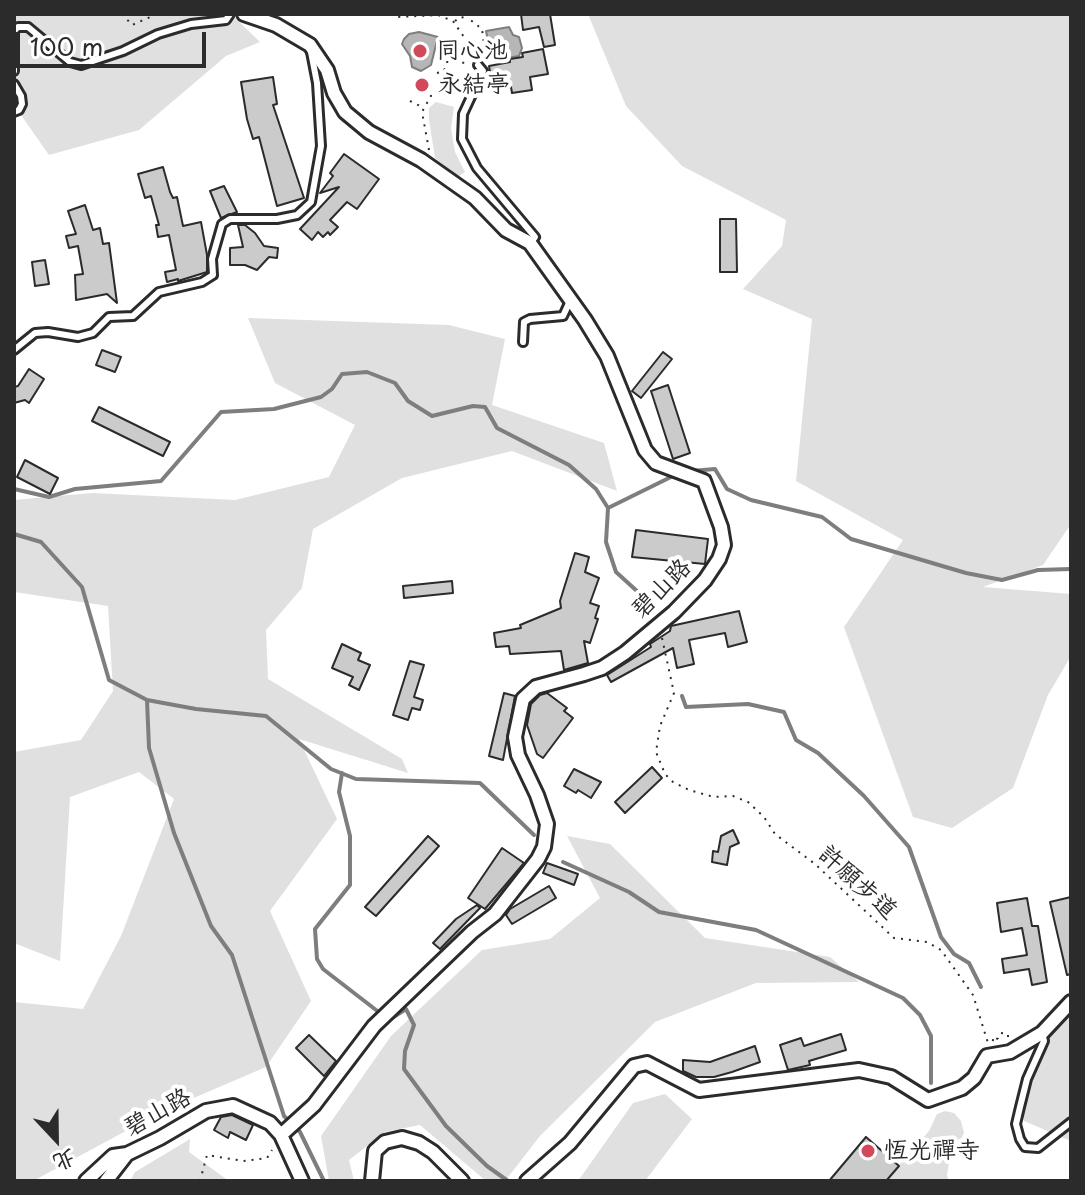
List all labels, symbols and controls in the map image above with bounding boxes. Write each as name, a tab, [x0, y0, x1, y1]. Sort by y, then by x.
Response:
scale bar	[20, 16, 210, 66]
text: 100 m	[30, 28, 103, 64]
place label: 同心池	[436, 37, 508, 65]
marker: 同心池	[411, 42, 429, 60]
place label: 永結亭	[438, 71, 510, 99]
marker: 永結亭	[413, 76, 431, 94]
street label: 碧山路	[626, 553, 698, 625]
street label: 許願步道	[812, 840, 902, 926]
street label: 碧山路	[120, 1083, 196, 1143]
north arrow	[16, 1099, 96, 1179]
place label: 恆光禪寺	[884, 1137, 980, 1165]
text: 北	[49, 1142, 82, 1181]
marker: 恆光禪寺	[859, 1142, 877, 1160]

